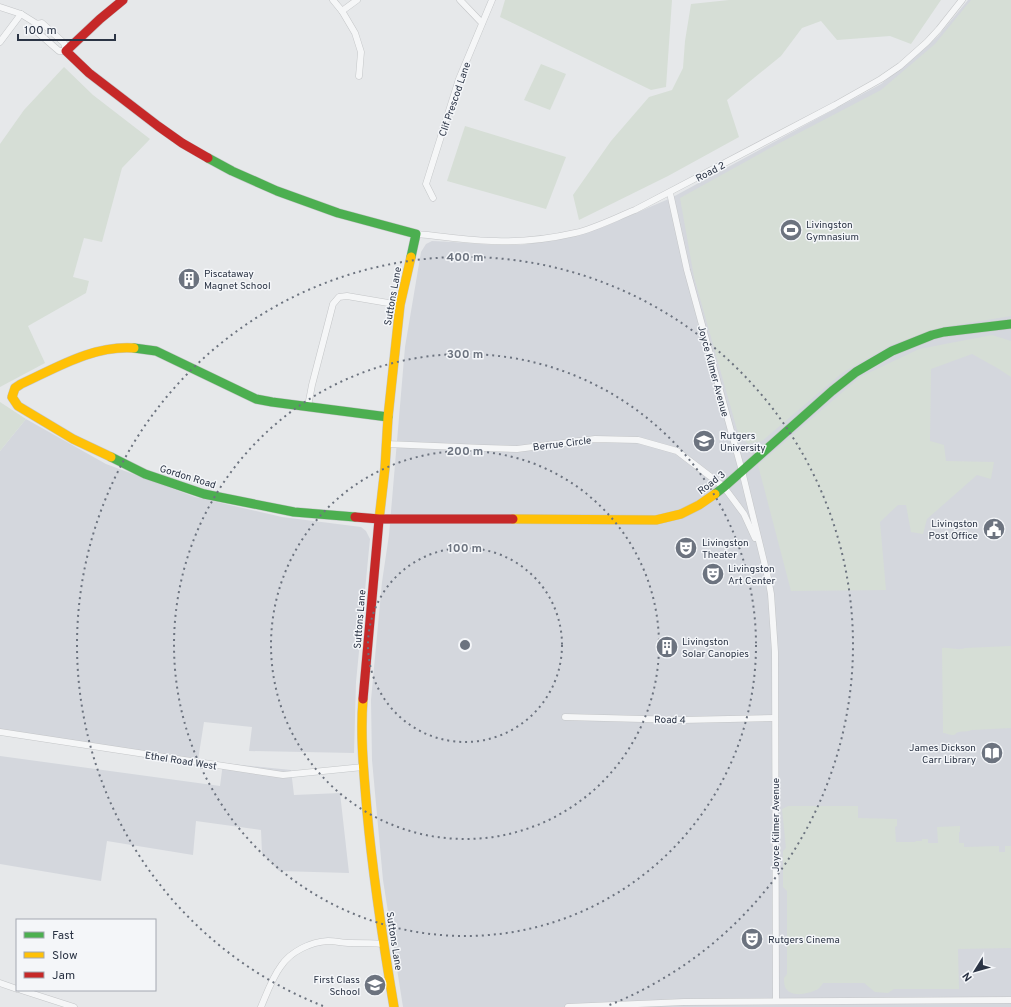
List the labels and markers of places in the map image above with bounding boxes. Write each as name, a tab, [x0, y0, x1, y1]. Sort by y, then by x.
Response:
sports icon: Livingston Gymnasium	[778, 217, 804, 243]
place label: Livingston Gymnasium	[806, 219, 859, 244]
building icon: Piscataway Magnet School	[176, 266, 202, 292]
place label: Piscataway Magnet School	[204, 268, 271, 293]
school or university icon: Rutgers University	[691, 428, 717, 454]
place label: Rutgers University	[720, 430, 766, 455]
public building icon: Livingston Post Office	[981, 516, 1007, 542]
place label: Livingston Post Office	[928, 518, 978, 543]
theatre icon: Livingston Theater	[673, 535, 699, 561]
place label: Livingston Theater	[702, 537, 749, 562]
theatre icon: Livingston Art Center	[700, 561, 726, 587]
place label: Livingston Art Center	[728, 563, 776, 588]
building icon: Livingston Solar Canopies	[654, 634, 680, 660]
place label: Livingston Solar Canopies	[682, 636, 749, 661]
centre of rings	[458, 638, 472, 652]
library icon: James Dickson Carr Library	[979, 740, 1005, 766]
place label: James Dickson Carr Library	[909, 742, 976, 767]
theatre icon: Rutgers Cinema	[739, 926, 765, 952]
place label: Rutgers Cinema	[768, 934, 840, 947]
school or university icon: First Class School	[362, 972, 388, 998]
place label: First Class School	[314, 974, 360, 999]

